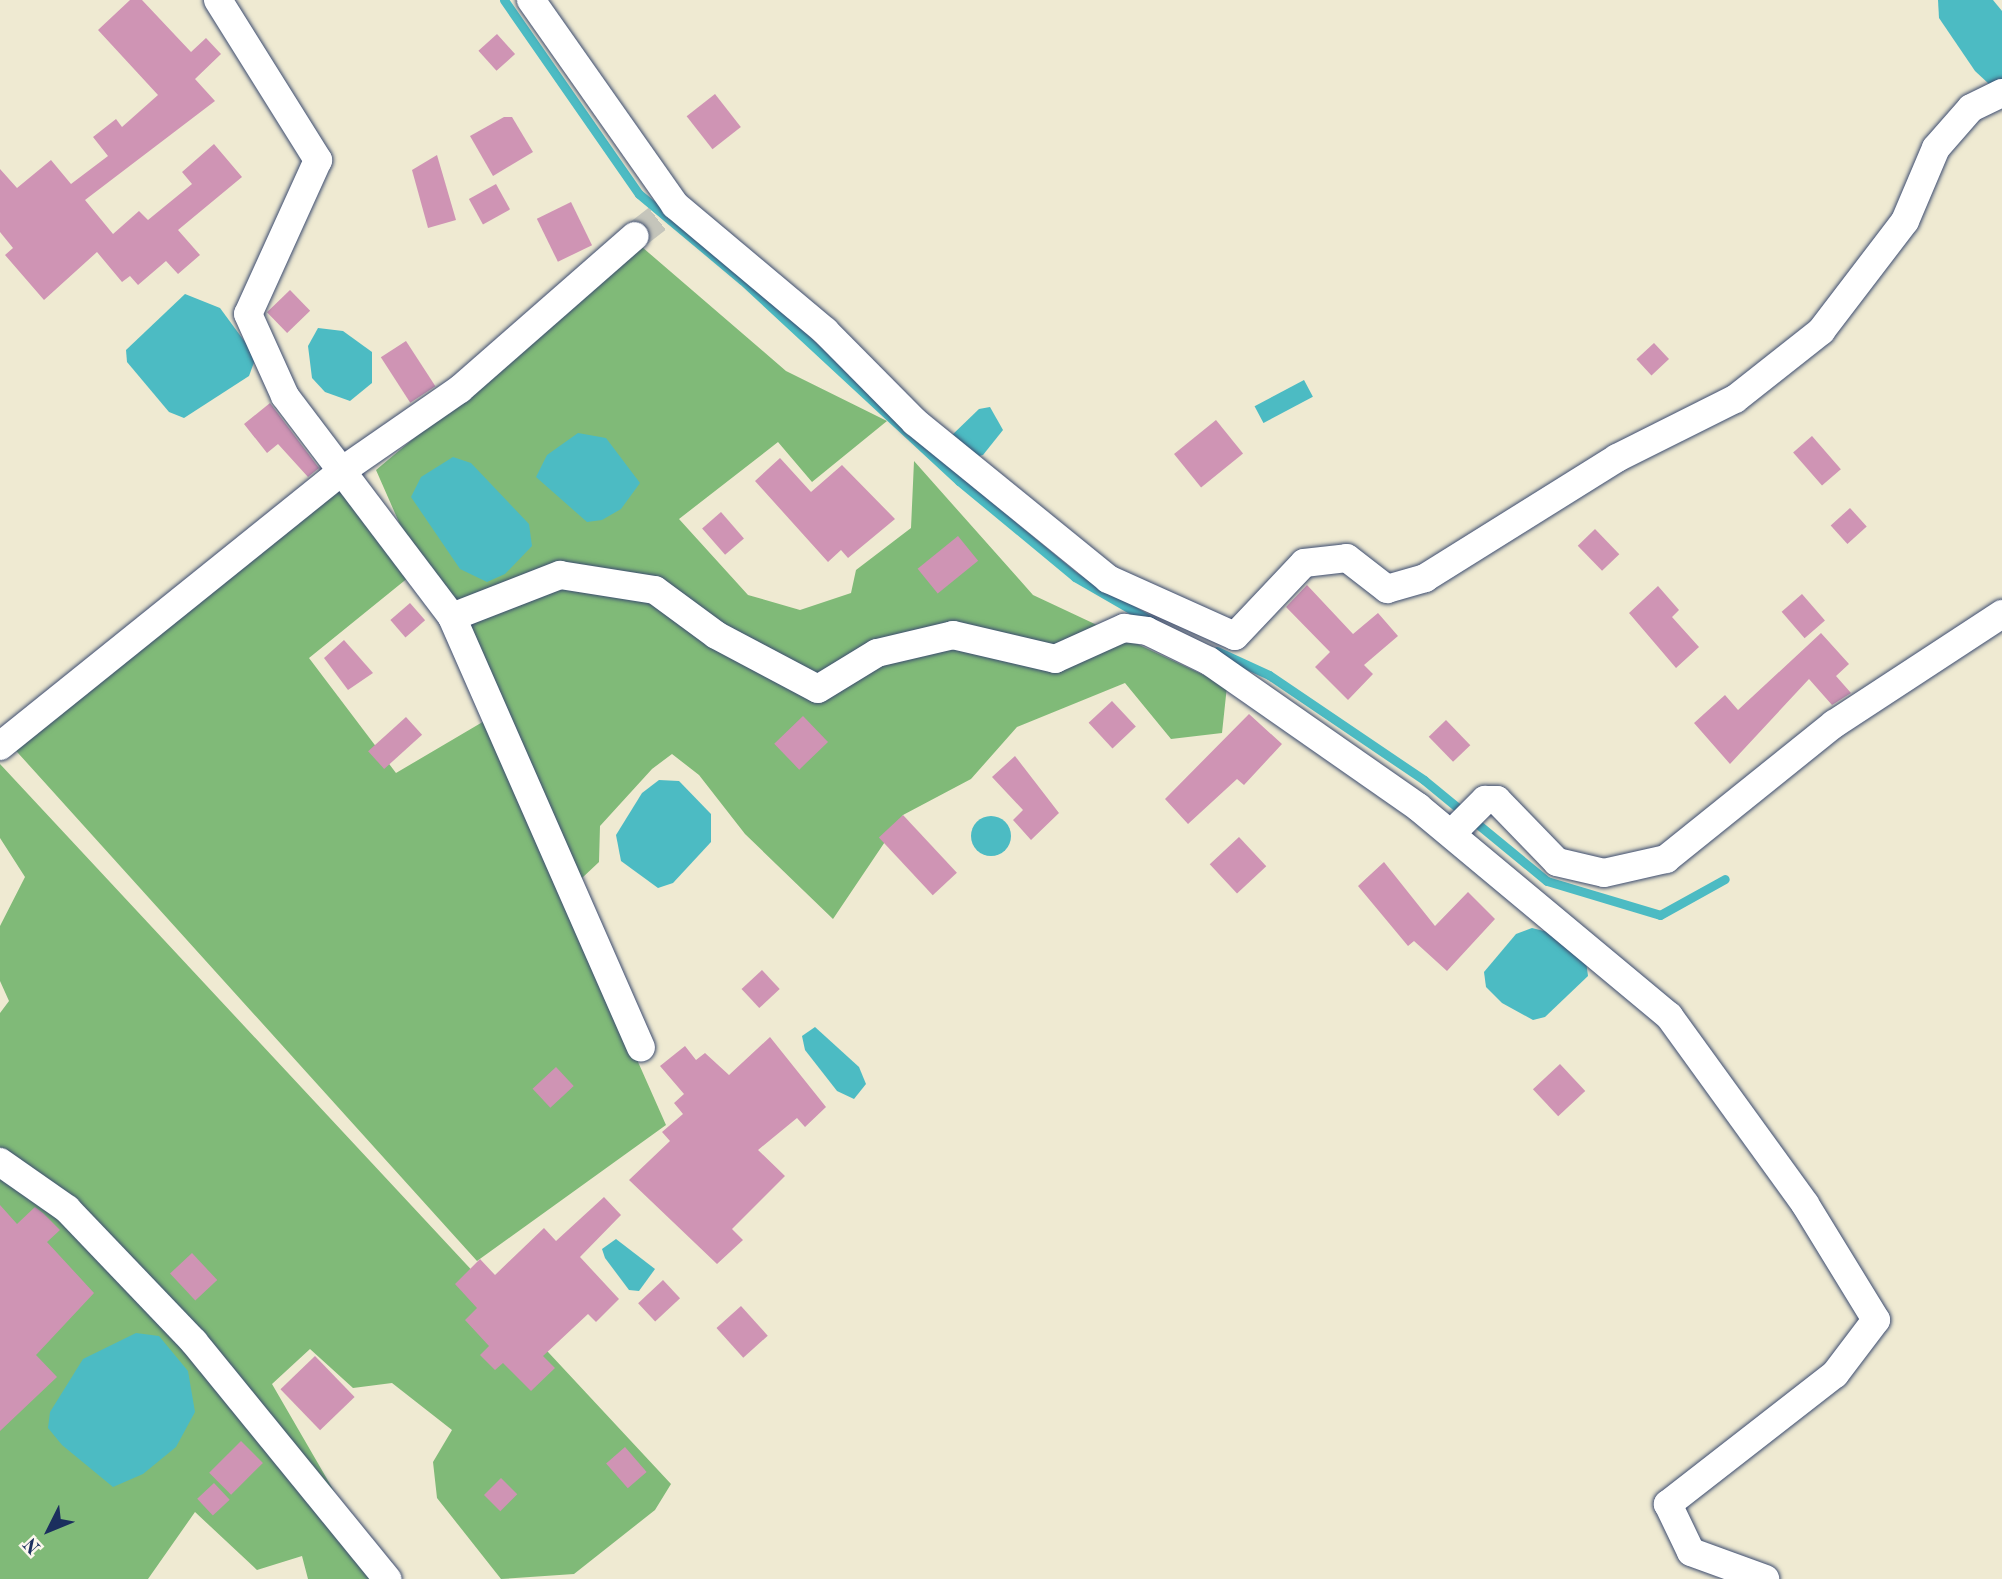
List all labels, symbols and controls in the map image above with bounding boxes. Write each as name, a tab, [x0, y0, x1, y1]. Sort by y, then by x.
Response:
north arrow	[14, 1495, 84, 1565]
text: N	[21, 1533, 45, 1556]

